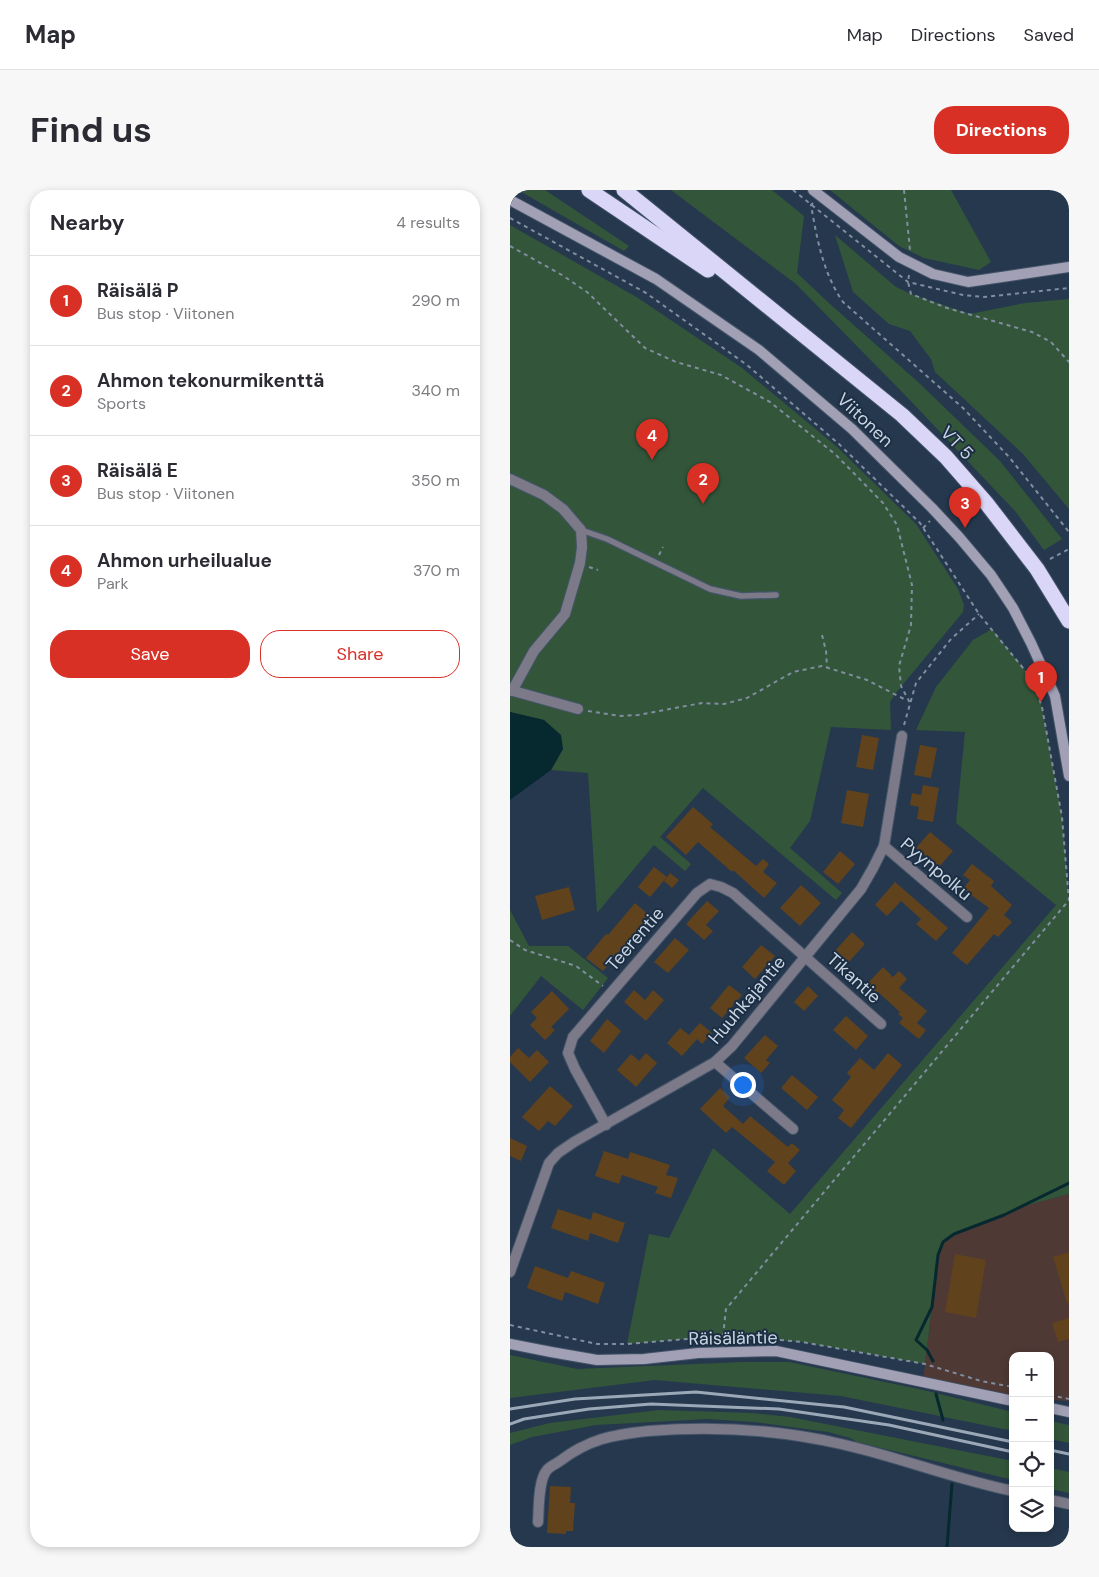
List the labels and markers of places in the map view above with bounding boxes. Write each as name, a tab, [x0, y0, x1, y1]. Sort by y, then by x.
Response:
pin: 4	[636, 419, 668, 460]
pin: 2	[687, 463, 719, 504]
pin: 3	[949, 487, 981, 528]
pin: 1	[1025, 661, 1057, 702]

